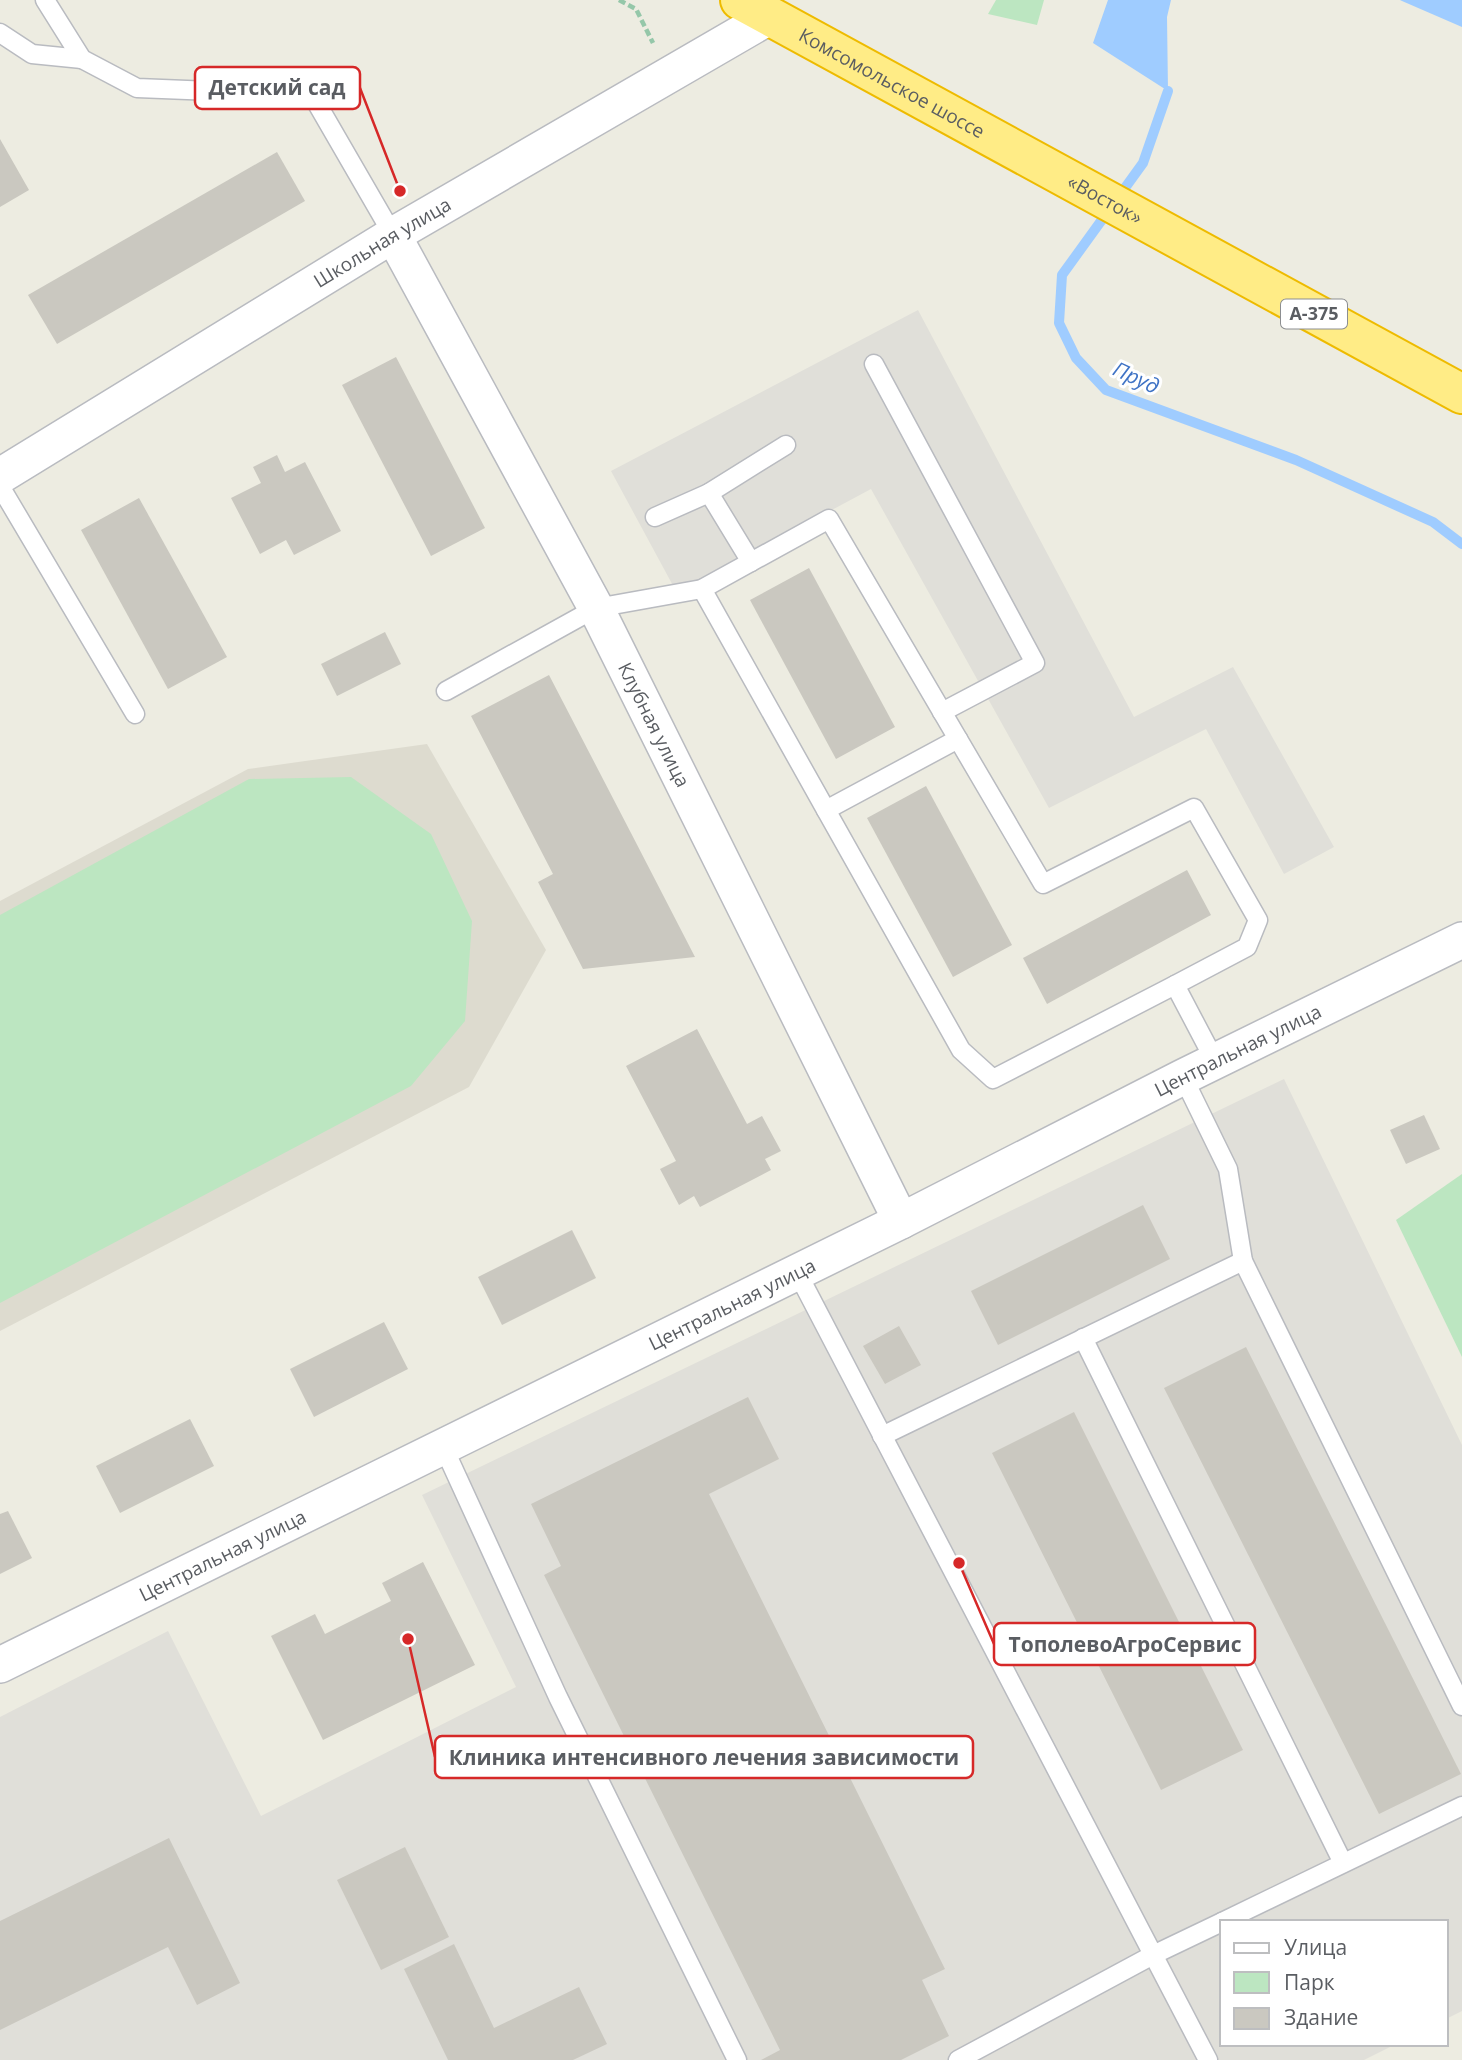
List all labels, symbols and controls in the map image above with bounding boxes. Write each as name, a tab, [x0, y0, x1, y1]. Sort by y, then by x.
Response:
street label: Комсомольское шоссе	[794, 22, 989, 144]
callout: Детский сад	[195, 67, 360, 109]
text: Детский сад	[208, 73, 346, 101]
street label: «Восток»	[1063, 168, 1147, 230]
street label: Школьная улица	[309, 191, 456, 294]
road number: А-375	[1281, 300, 1347, 328]
water label: Пруд	[1109, 354, 1164, 400]
street label: Клубная улица	[612, 658, 696, 792]
street label: Центральная улица	[1150, 998, 1326, 1102]
street label: Центральная улица	[644, 1252, 820, 1356]
street label: Центральная улица	[135, 1503, 310, 1607]
callout: ТополевоАгроСервис	[994, 1623, 1255, 1665]
text: ТополевоАгроСервис	[1008, 1630, 1242, 1658]
callout: Клиника интенсивного лечения зависимости	[435, 1736, 973, 1778]
text: Клиника интенсивного лечения зависимости	[449, 1743, 959, 1771]
legend	[1220, 1920, 1448, 2046]
text: Улица	[1284, 1933, 1347, 1961]
text: Парк	[1284, 1968, 1335, 1996]
text: Здание	[1284, 2003, 1358, 2031]

